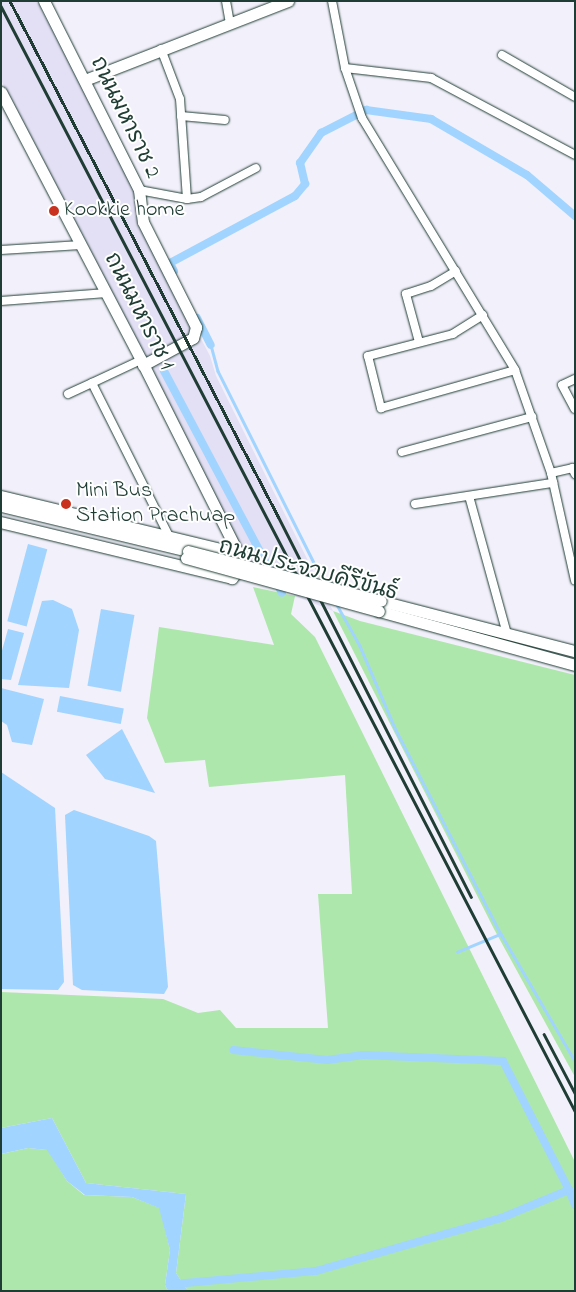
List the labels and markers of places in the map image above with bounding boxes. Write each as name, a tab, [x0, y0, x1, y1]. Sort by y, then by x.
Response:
place label: Kookkie home	[64, 198, 184, 224]
marker: Kookkie home	[48, 205, 60, 217]
place label: Mini Bus Station Prachuap	[76, 478, 235, 530]
marker: Mini Bus Station Prachuap	[60, 498, 72, 510]

